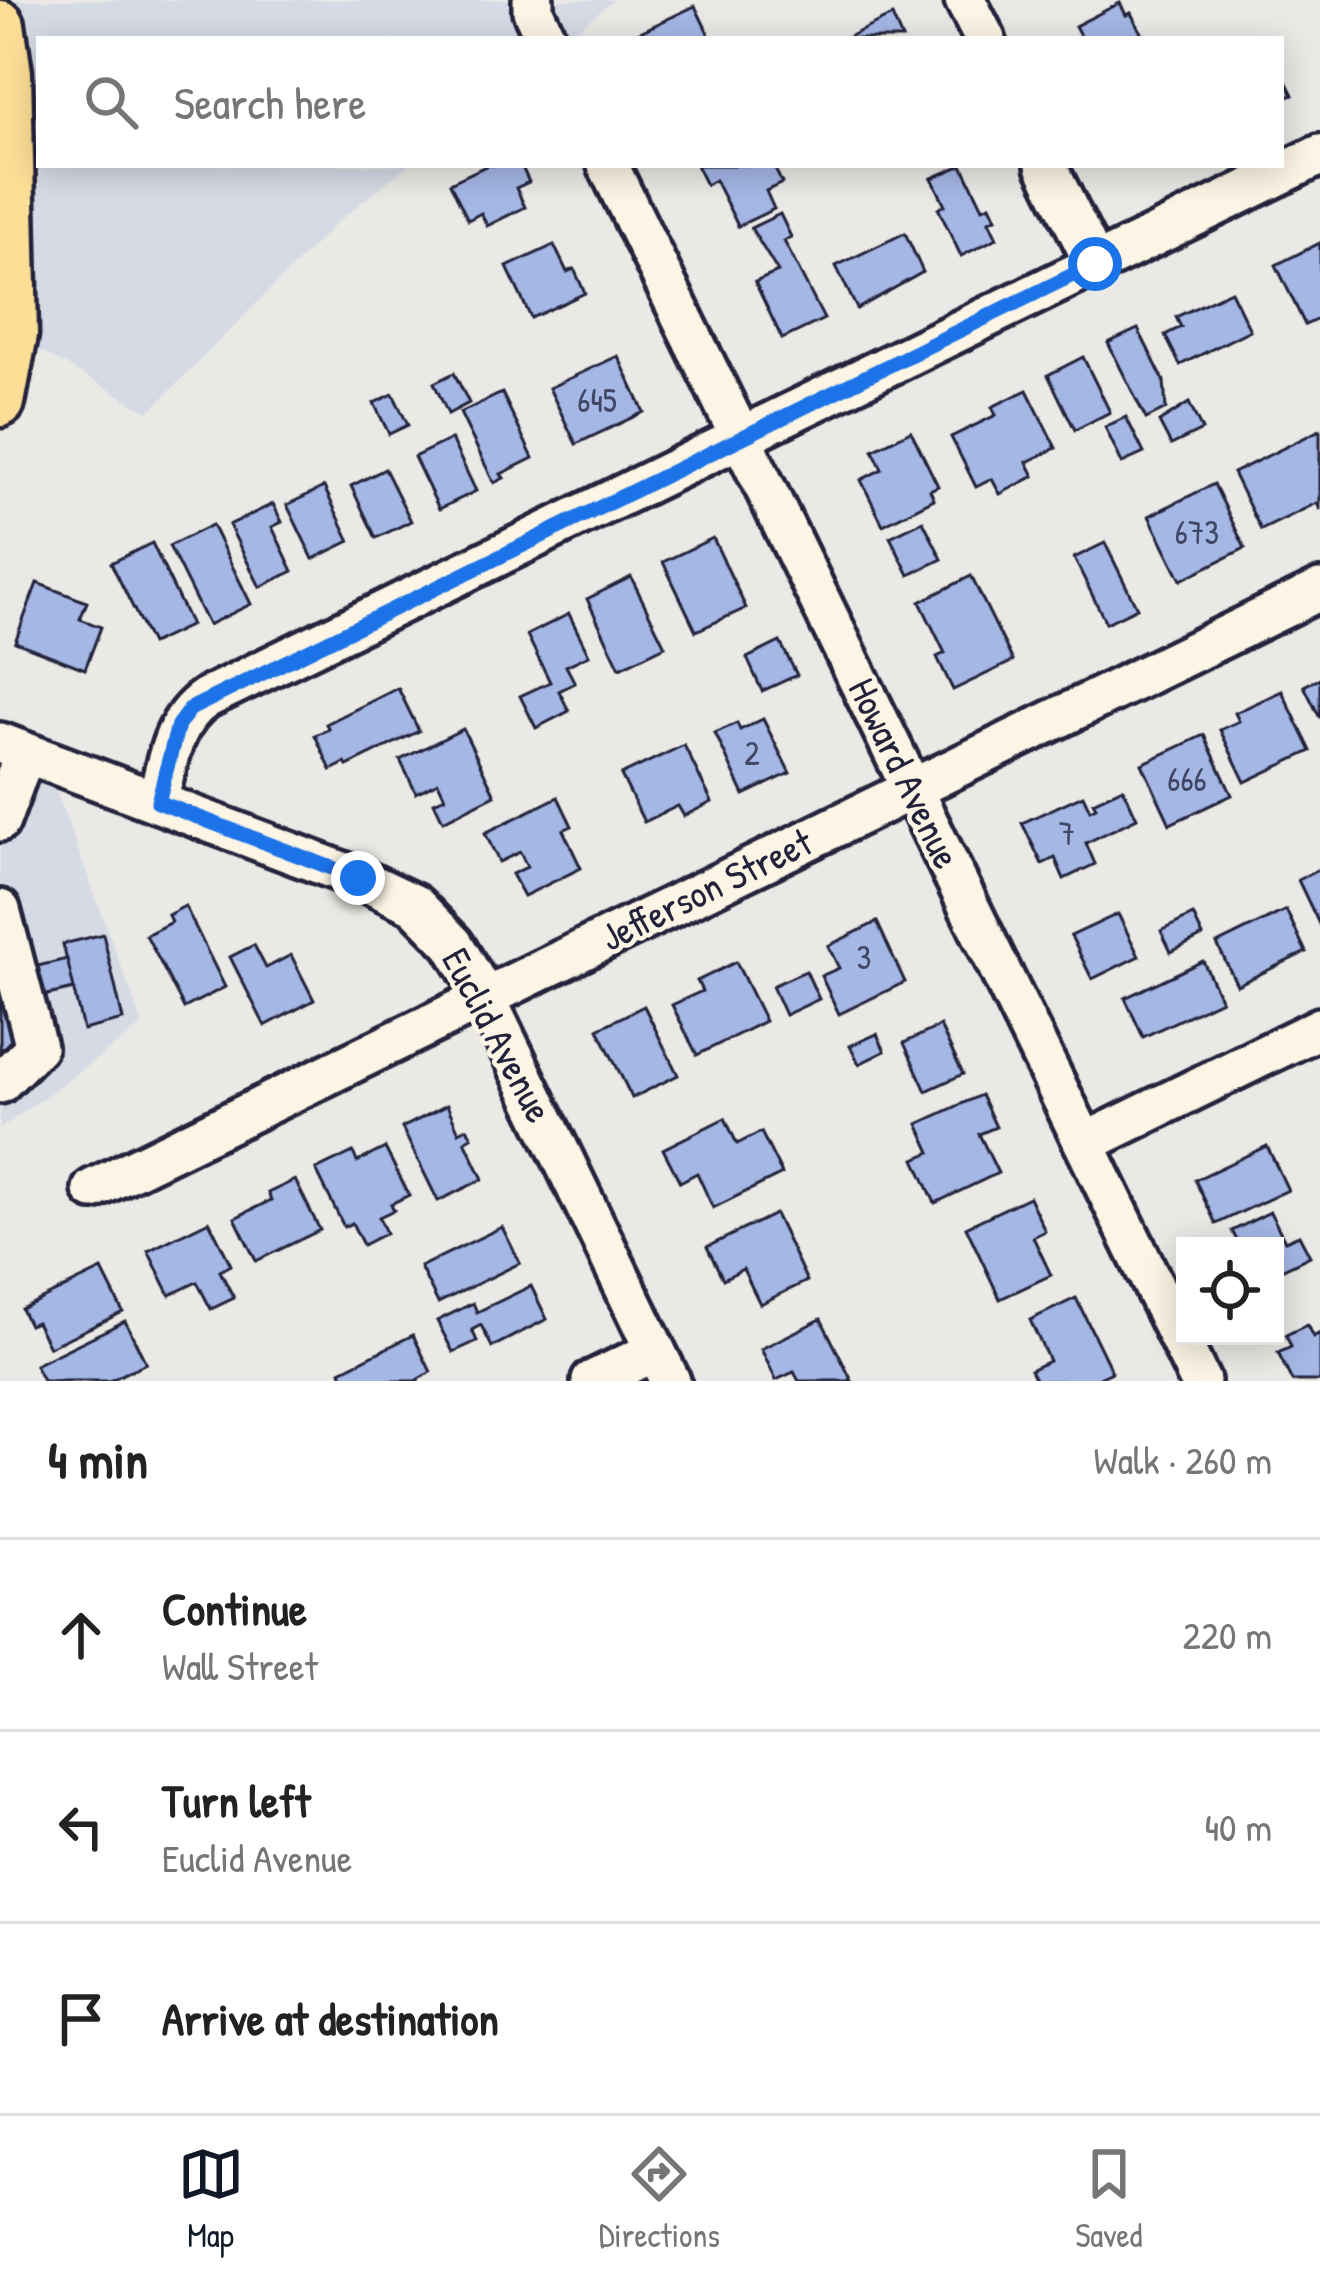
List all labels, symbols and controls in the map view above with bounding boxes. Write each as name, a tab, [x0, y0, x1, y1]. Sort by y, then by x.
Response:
search box	[36, 36, 1284, 168]
icon: search	[78, 69, 144, 135]
text: Search here	[174, 72, 366, 133]
route start	[1068, 237, 1122, 291]
house number: 645	[577, 378, 617, 422]
house number: 673	[1175, 510, 1219, 554]
street label: Howard Avenue	[837, 669, 974, 877]
house number: 2	[744, 731, 760, 775]
house number: 666	[1167, 757, 1207, 801]
house number: 7	[1059, 811, 1075, 855]
street label: Jefferson Street	[591, 814, 821, 963]
route end	[331, 851, 385, 905]
house number: 3	[857, 935, 871, 979]
street label: Euclid Avenue	[430, 938, 566, 1131]
map controls	[1176, 1237, 1284, 1345]
button: locate	[1176, 1237, 1284, 1345]
text: 4 min	[48, 1425, 148, 1494]
text: Walk · 260 m	[1094, 1433, 1272, 1486]
text: Continue	[162, 1578, 307, 1639]
icon: ahead	[48, 1602, 114, 1668]
text: 220 m	[1183, 1608, 1272, 1661]
text: Wall Street	[162, 1639, 318, 1692]
text: Turn left	[162, 1770, 311, 1831]
icon: left	[48, 1794, 114, 1860]
text: 40 m	[1204, 1800, 1272, 1853]
text: Euclid Avenue	[162, 1831, 352, 1884]
icon: arrive	[48, 1986, 114, 2052]
text: Arrive at destination	[162, 1988, 499, 2049]
tab: Map	[178, 2141, 244, 2257]
tab: Directions	[599, 2141, 720, 2257]
tab: Saved	[1075, 2141, 1142, 2257]

